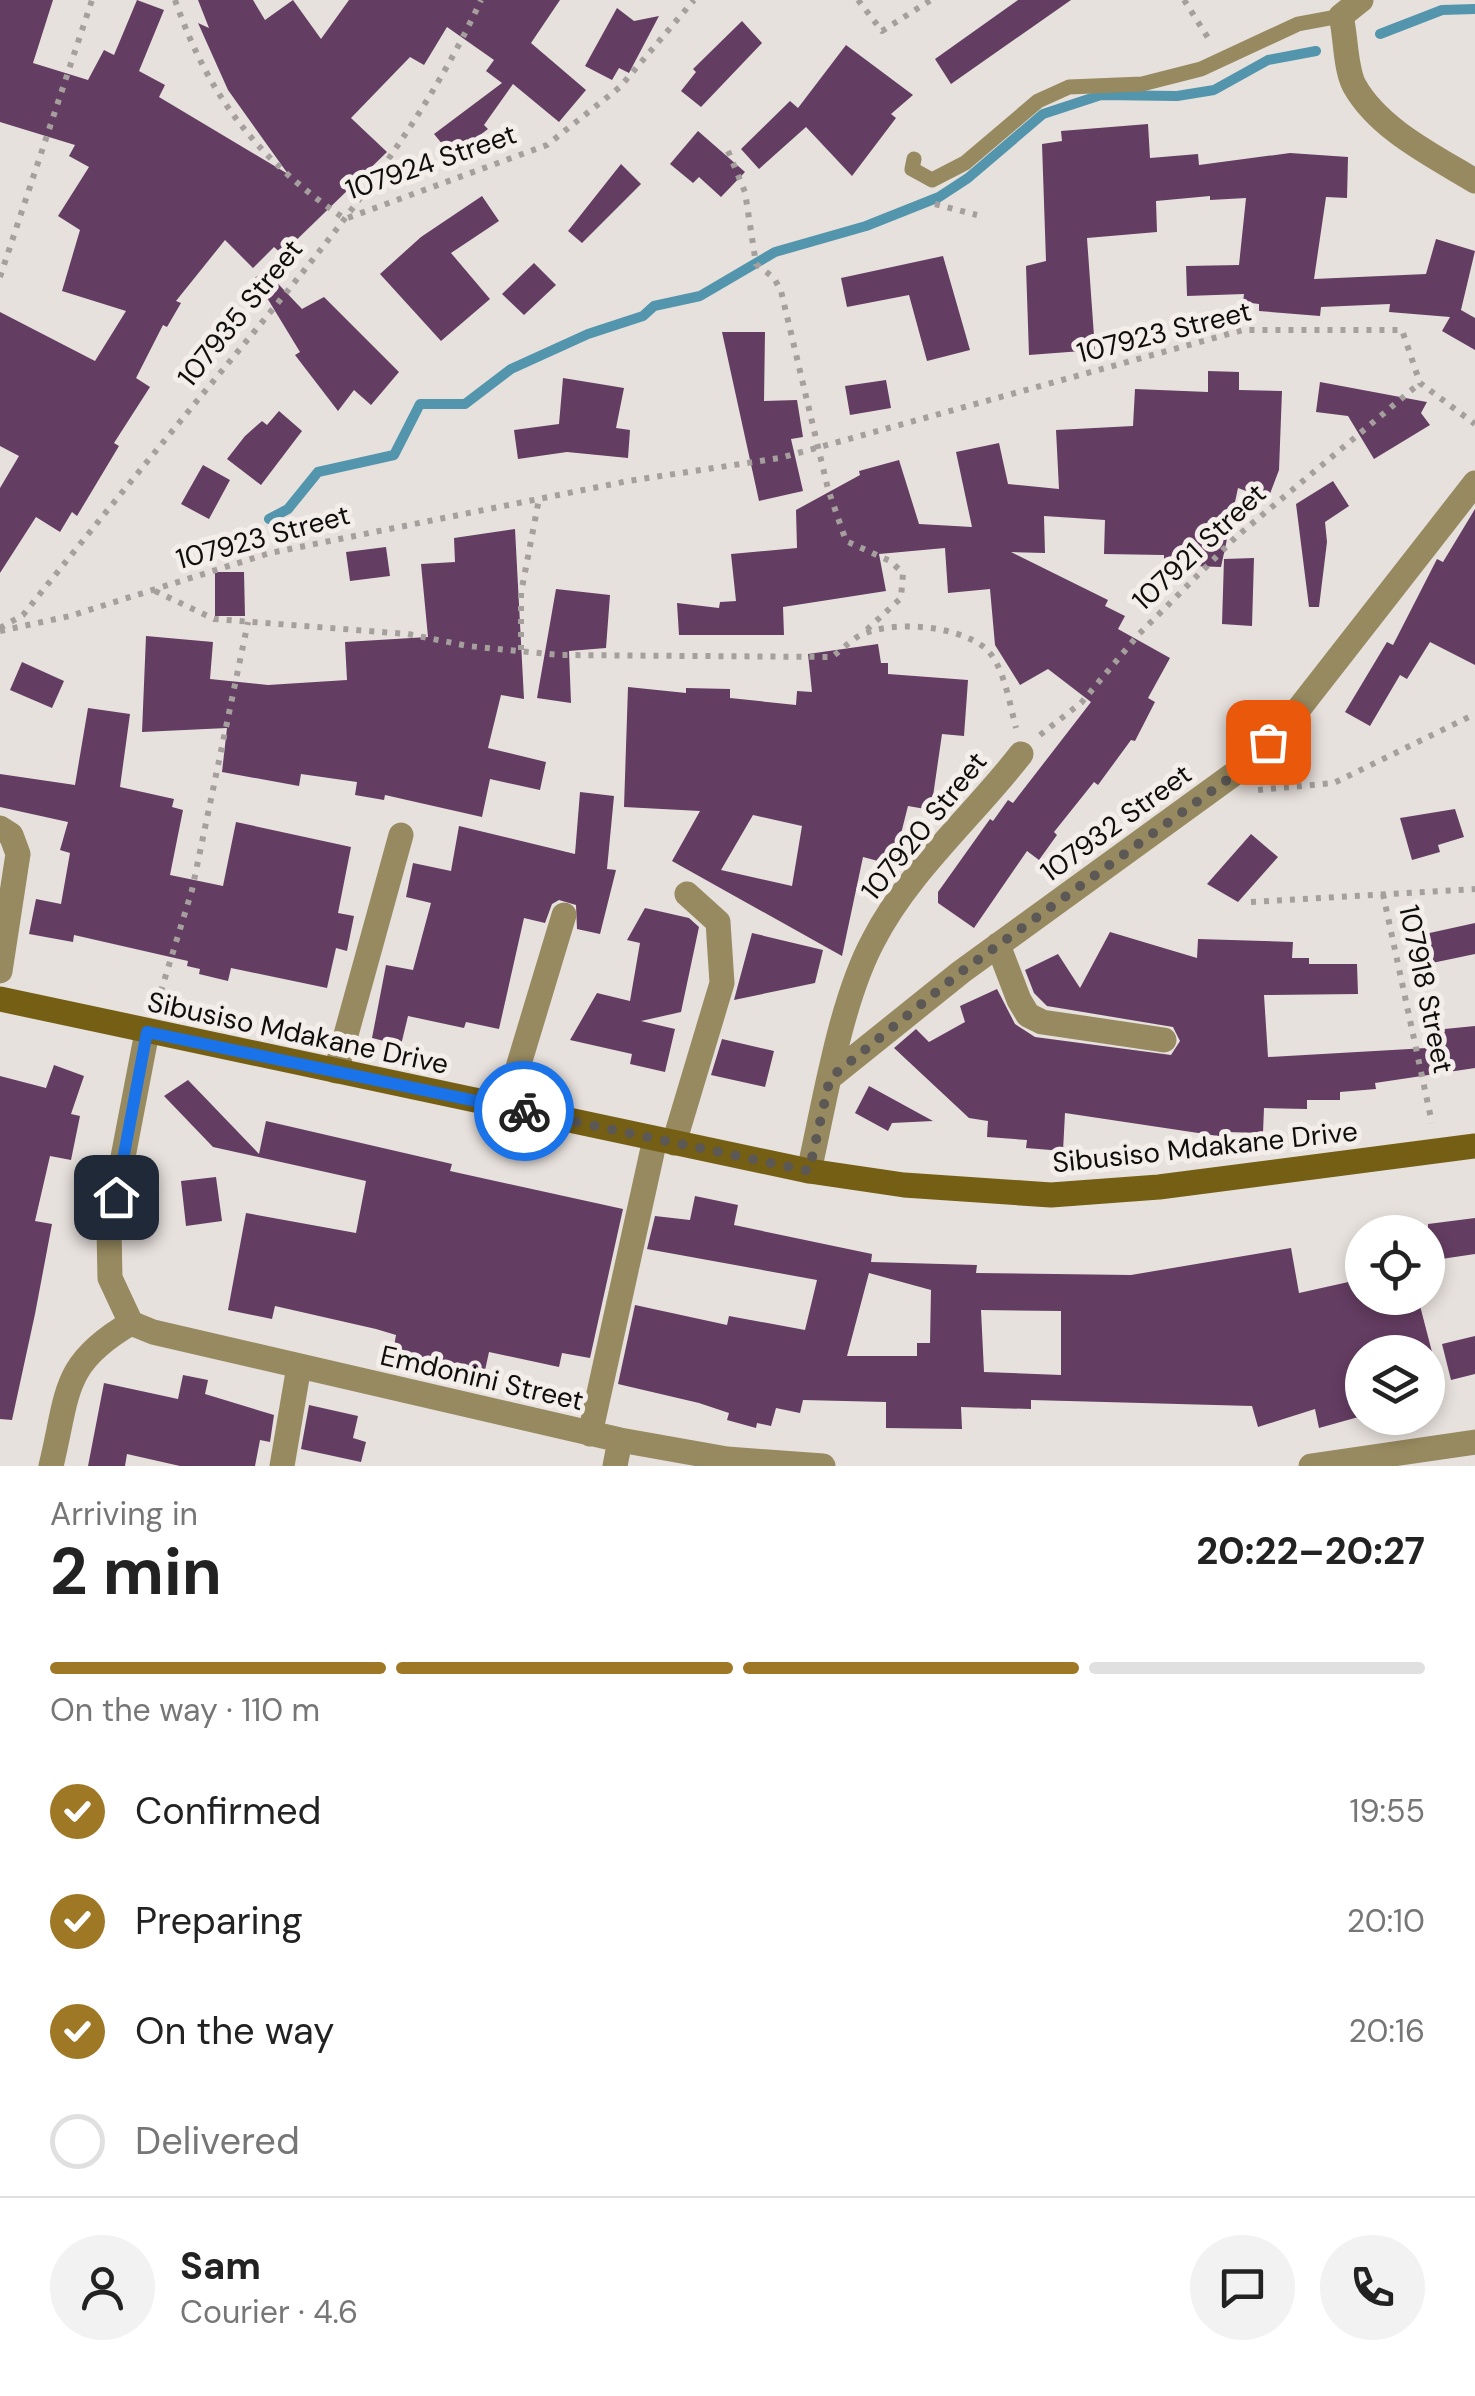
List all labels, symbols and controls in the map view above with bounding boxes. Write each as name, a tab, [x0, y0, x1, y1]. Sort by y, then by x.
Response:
street label: 107924 Street	[341, 115, 521, 209]
street label: 107935 Street	[169, 232, 311, 394]
street label: 107923 Street	[1073, 292, 1255, 372]
street label: 107921 Street	[1124, 475, 1274, 619]
street label: 107923 Street	[172, 496, 354, 578]
pin	[1226, 700, 1311, 785]
icon: bag	[1241, 715, 1296, 770]
street label: 107920 Street	[853, 744, 995, 908]
street label: 107932 Street	[1033, 756, 1199, 890]
street label: 107918 Street	[1390, 901, 1462, 1077]
street label: Sibusiso Mdakane Drive	[144, 983, 452, 1083]
courier	[474, 1061, 574, 1161]
icon: bike	[497, 1084, 552, 1139]
street label: Sibusiso Mdakane Drive	[1051, 1113, 1359, 1181]
pin	[74, 1155, 159, 1240]
icon: home	[89, 1170, 144, 1225]
map controls	[1345, 1215, 1445, 1435]
button: locate	[1345, 1215, 1445, 1315]
button: layers	[1345, 1335, 1445, 1435]
street label: Emdonini Street	[377, 1337, 587, 1419]
text: Arriving in	[50, 1493, 198, 1535]
text: 20:22–20:27	[1196, 1526, 1425, 1576]
text: 2 min	[50, 1530, 222, 1614]
text: On the way · 110 m	[50, 1689, 320, 1731]
icon: check	[50, 1784, 105, 1839]
text: Confirmed	[135, 1786, 321, 1836]
text: 19:55	[1349, 1790, 1425, 1832]
icon: check	[50, 1894, 105, 1949]
text: Preparing	[135, 1896, 303, 1946]
text: 20:10	[1347, 1900, 1425, 1942]
icon: check	[50, 2004, 105, 2059]
text: On the way	[135, 2006, 334, 2056]
text: 20:16	[1348, 2010, 1425, 2052]
text: Delivered	[135, 2116, 300, 2166]
button: person	[50, 2235, 155, 2340]
button: chat	[1190, 2235, 1295, 2340]
button: phone	[1320, 2235, 1425, 2340]
text: Sam	[180, 2241, 261, 2291]
text: Courier · 4.6	[180, 2291, 358, 2333]

